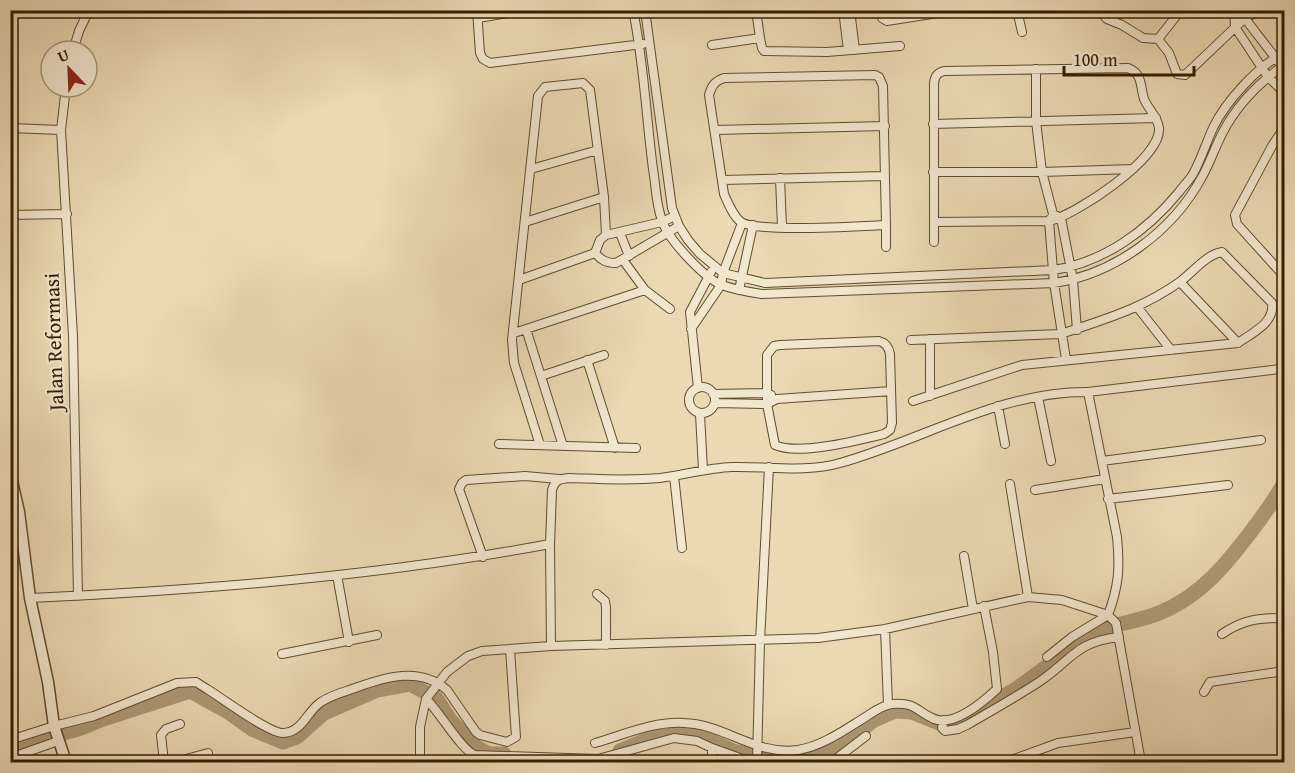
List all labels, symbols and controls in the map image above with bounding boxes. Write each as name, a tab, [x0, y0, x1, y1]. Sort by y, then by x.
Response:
north arrow	[39, 39, 99, 99]
scale bar	[1064, 39, 1194, 77]
text: U	[53, 42, 73, 68]
text: 100 m	[1073, 46, 1118, 73]
street label: Jalan Reformasi	[36, 272, 72, 415]

